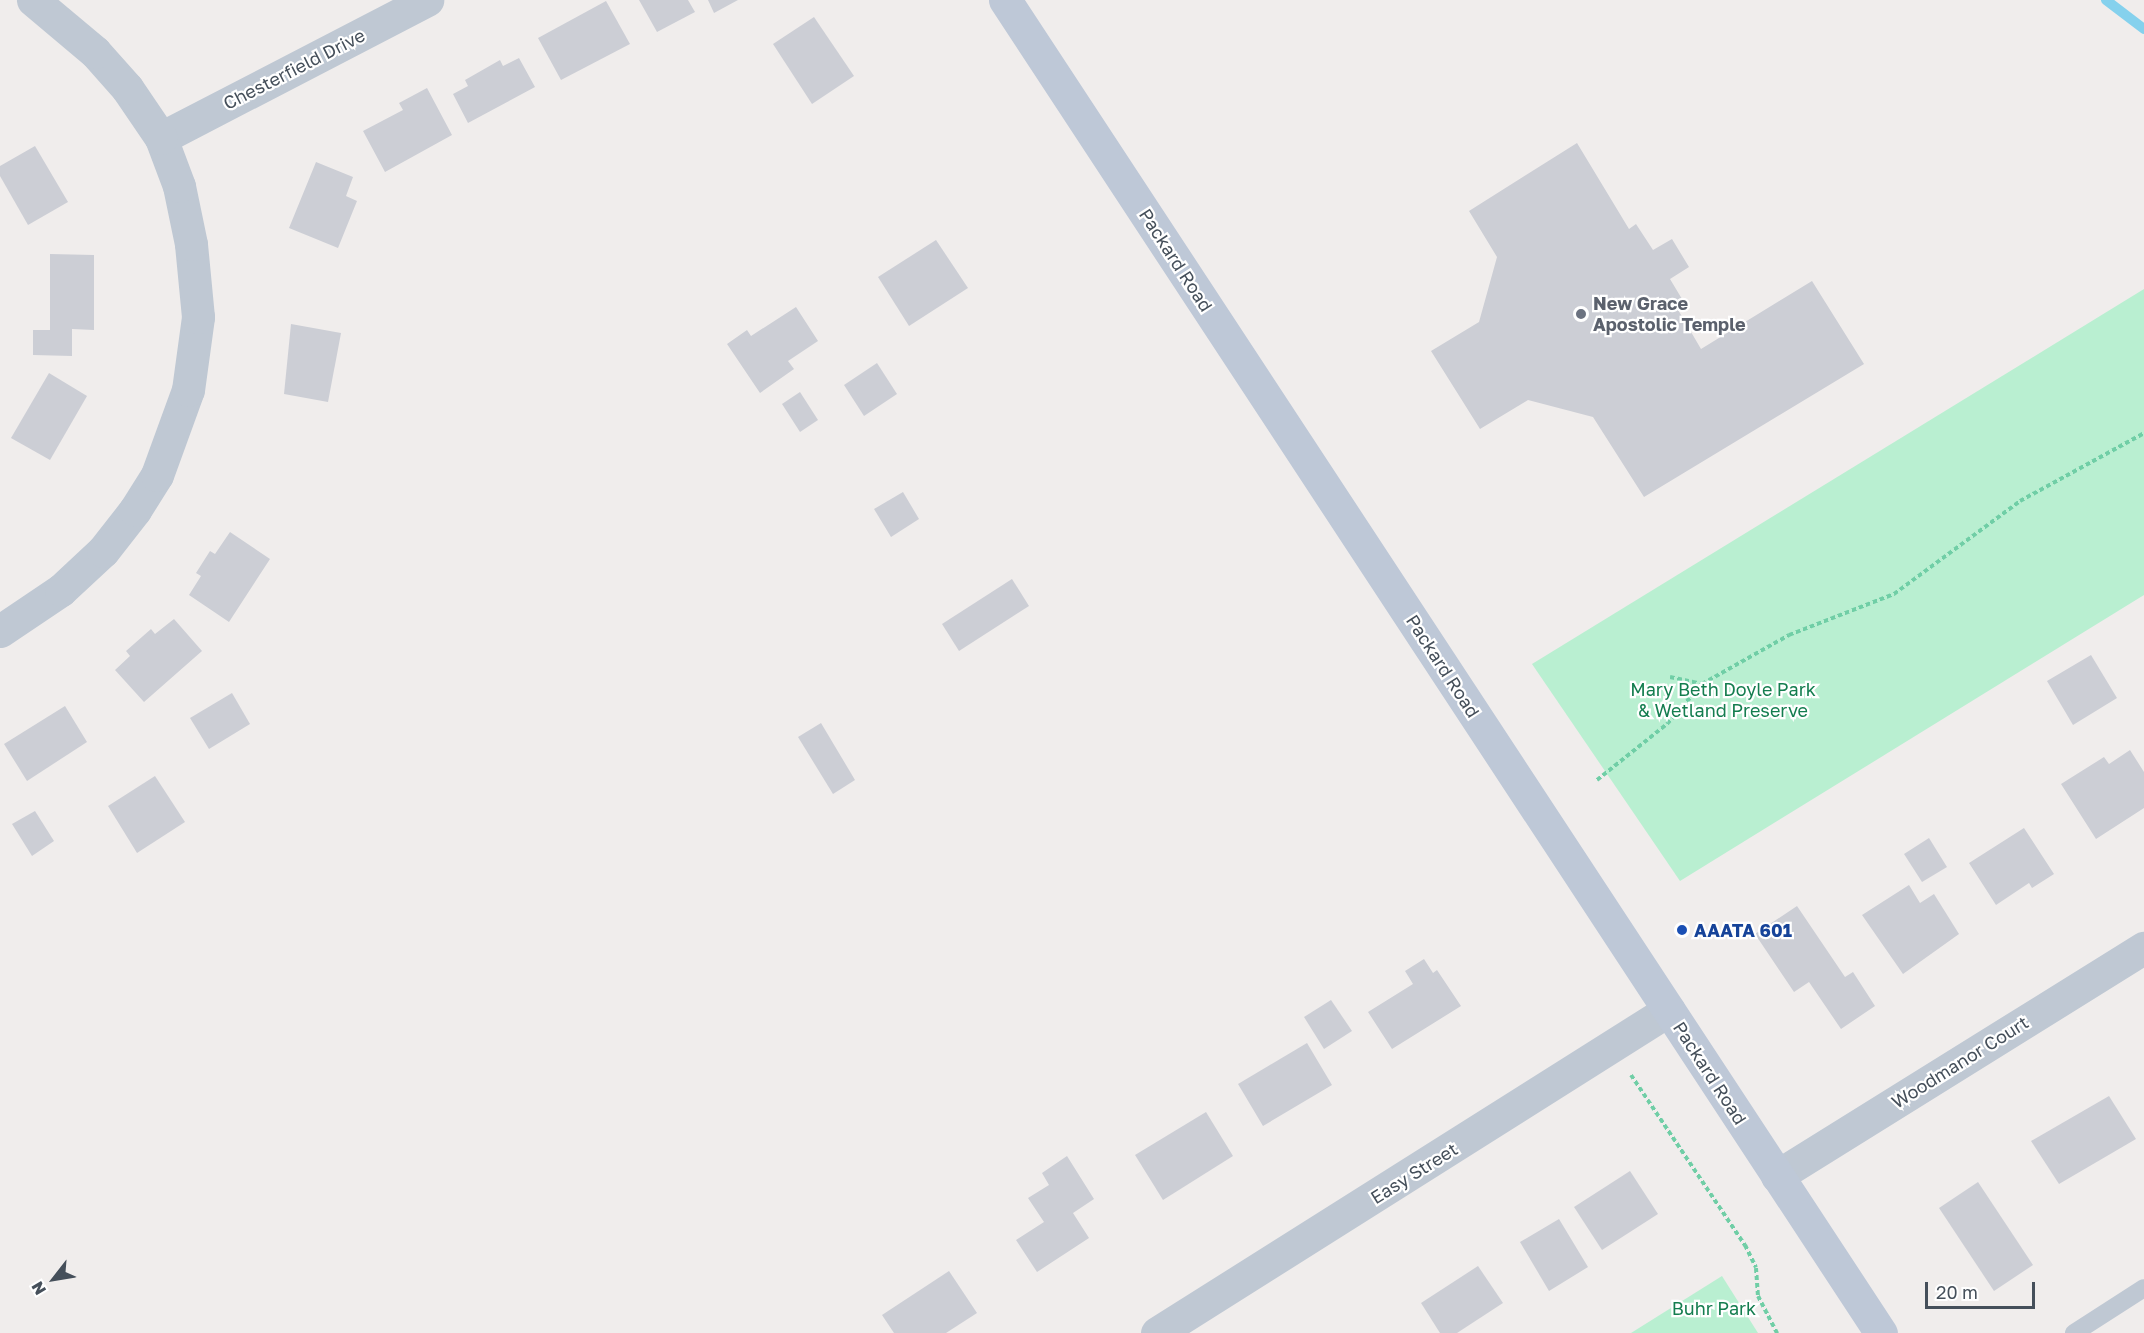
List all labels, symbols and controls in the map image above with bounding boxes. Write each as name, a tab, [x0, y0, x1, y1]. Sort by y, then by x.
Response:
street label: Chesterfield Drive	[220, 24, 368, 114]
street label: Packard Road	[1135, 205, 1217, 315]
place label: New Grace Apostolic Temple	[1593, 293, 1746, 336]
marker: New Grace Apostolic Temple	[1574, 307, 1588, 321]
street label: Packard Road	[1402, 611, 1484, 721]
park label: Mary Beth Doyle Park & Wetland Preserve	[1630, 679, 1816, 722]
place label: AAATA 601	[1694, 919, 1792, 941]
marker: AAATA 601	[1675, 923, 1689, 937]
street label: Woodmanor Court	[1888, 1011, 2032, 1113]
street label: Packard Road	[1669, 1018, 1751, 1128]
street label: Easy Street	[1367, 1138, 1461, 1208]
north arrow	[24, 1249, 84, 1309]
scale bar	[1928, 1270, 2038, 1308]
text: N	[27, 1278, 50, 1299]
text: 20 m	[1936, 1281, 1978, 1303]
park label: Buhr Park	[1672, 1297, 1756, 1319]

